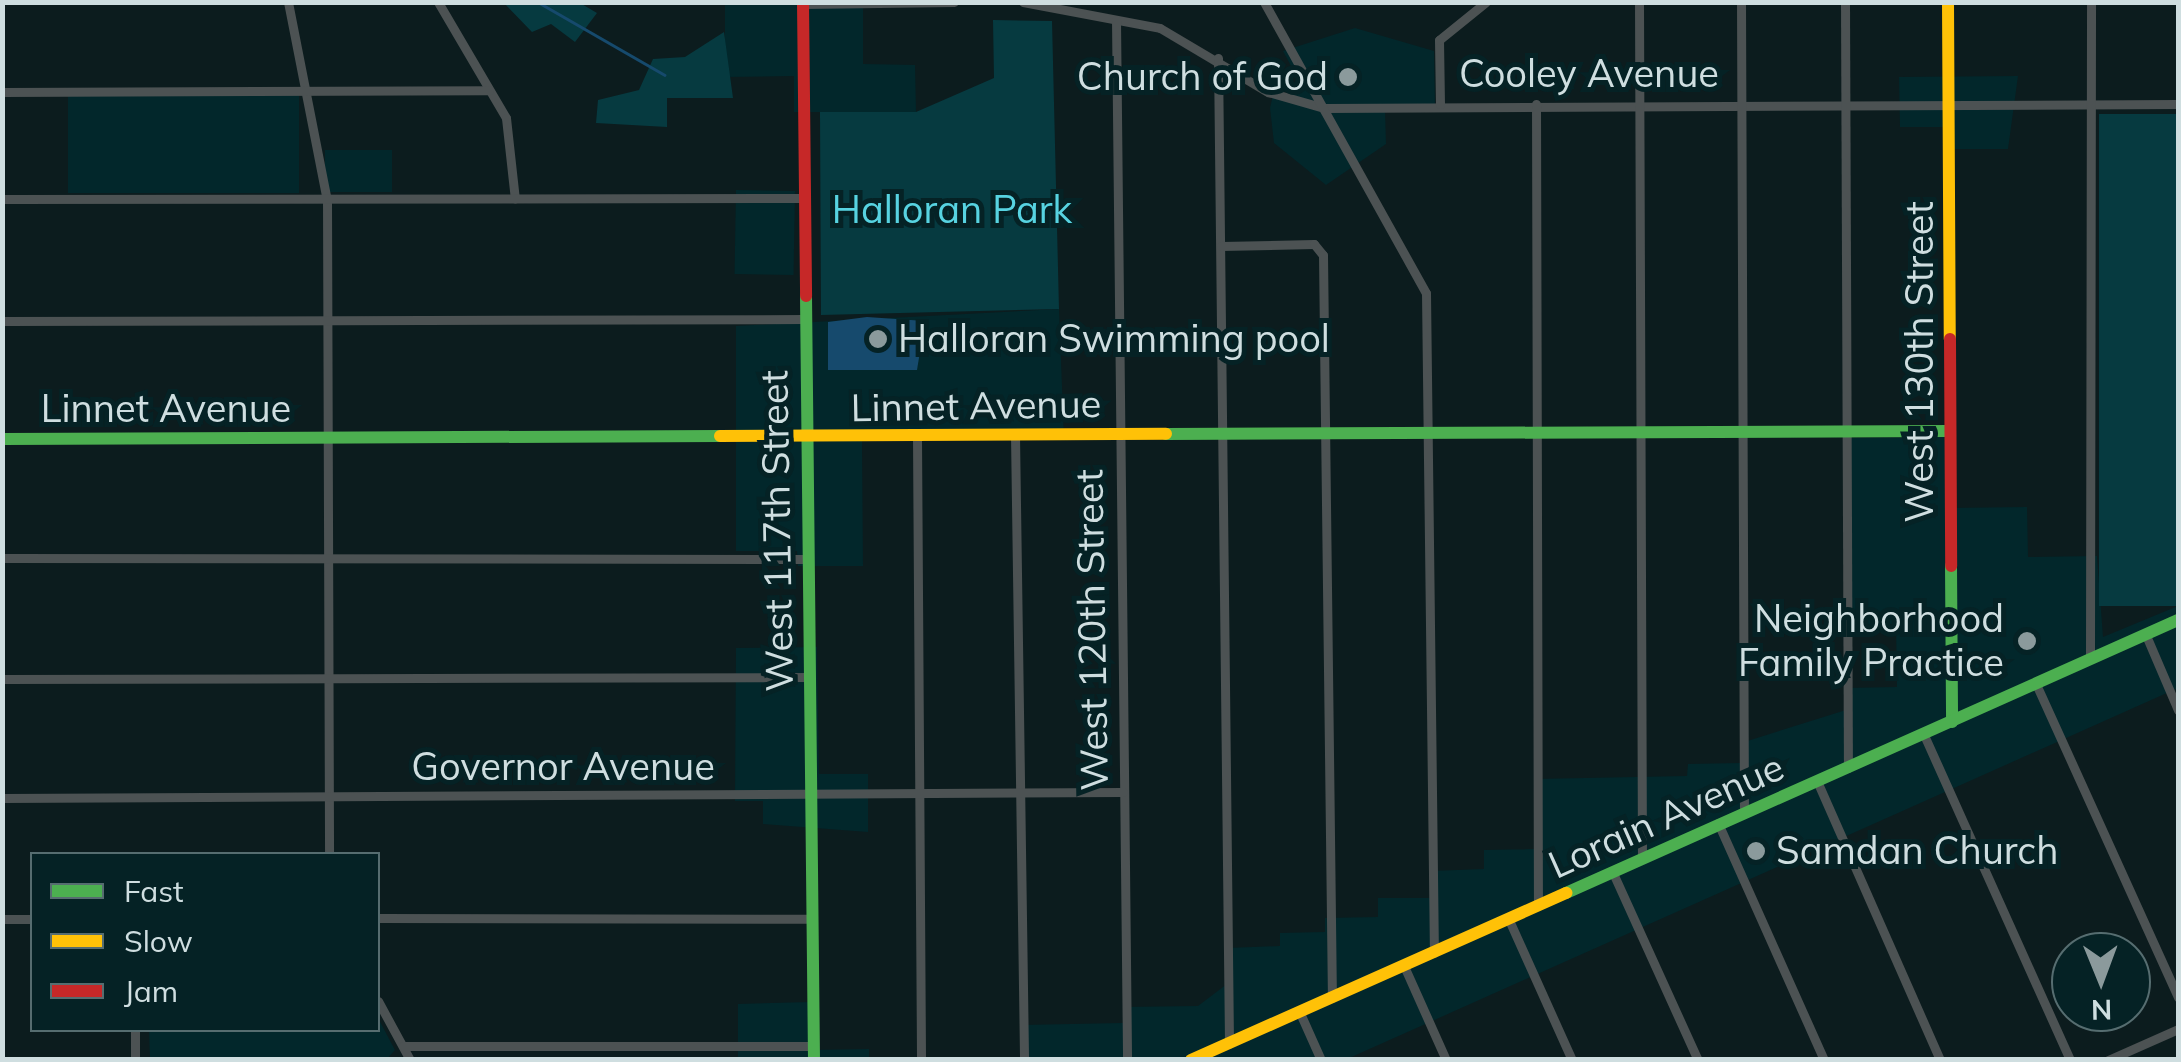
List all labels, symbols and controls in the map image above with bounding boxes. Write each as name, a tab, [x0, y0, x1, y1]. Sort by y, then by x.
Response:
street label: Cooley Avenue	[1459, 51, 1719, 97]
place label: Church of God	[1077, 54, 1328, 100]
marker: Church of God	[1337, 66, 1359, 88]
park label: Halloran Park	[832, 187, 1072, 233]
street label: West 130th Street	[1897, 201, 1943, 523]
place label: Halloran Swimming pool	[898, 316, 1330, 362]
marker: Halloran Swimming pool	[867, 328, 889, 350]
street label: West 117th Street	[751, 370, 803, 692]
street label: Linnet Avenue	[850, 381, 1102, 431]
street label: Linnet Avenue	[41, 386, 291, 432]
street label: West 120th Street	[1066, 469, 1118, 791]
place label: Neighborhood Family Practice	[1738, 596, 2004, 686]
marker: Neighborhood Family Practice	[2014, 628, 2040, 654]
street label: Governor Avenue	[411, 744, 715, 790]
street label: Lorain Avenue	[1542, 744, 1790, 888]
place label: Samdan Church	[1776, 828, 2058, 874]
marker: Samdan Church	[1745, 840, 1767, 862]
legend	[30, 852, 380, 1032]
text: Fast	[124, 872, 184, 910]
text: Slow	[124, 922, 193, 960]
north arrow	[2051, 932, 2151, 1032]
text: Jam	[124, 972, 178, 1010]
text: N	[2091, 993, 2112, 1028]

